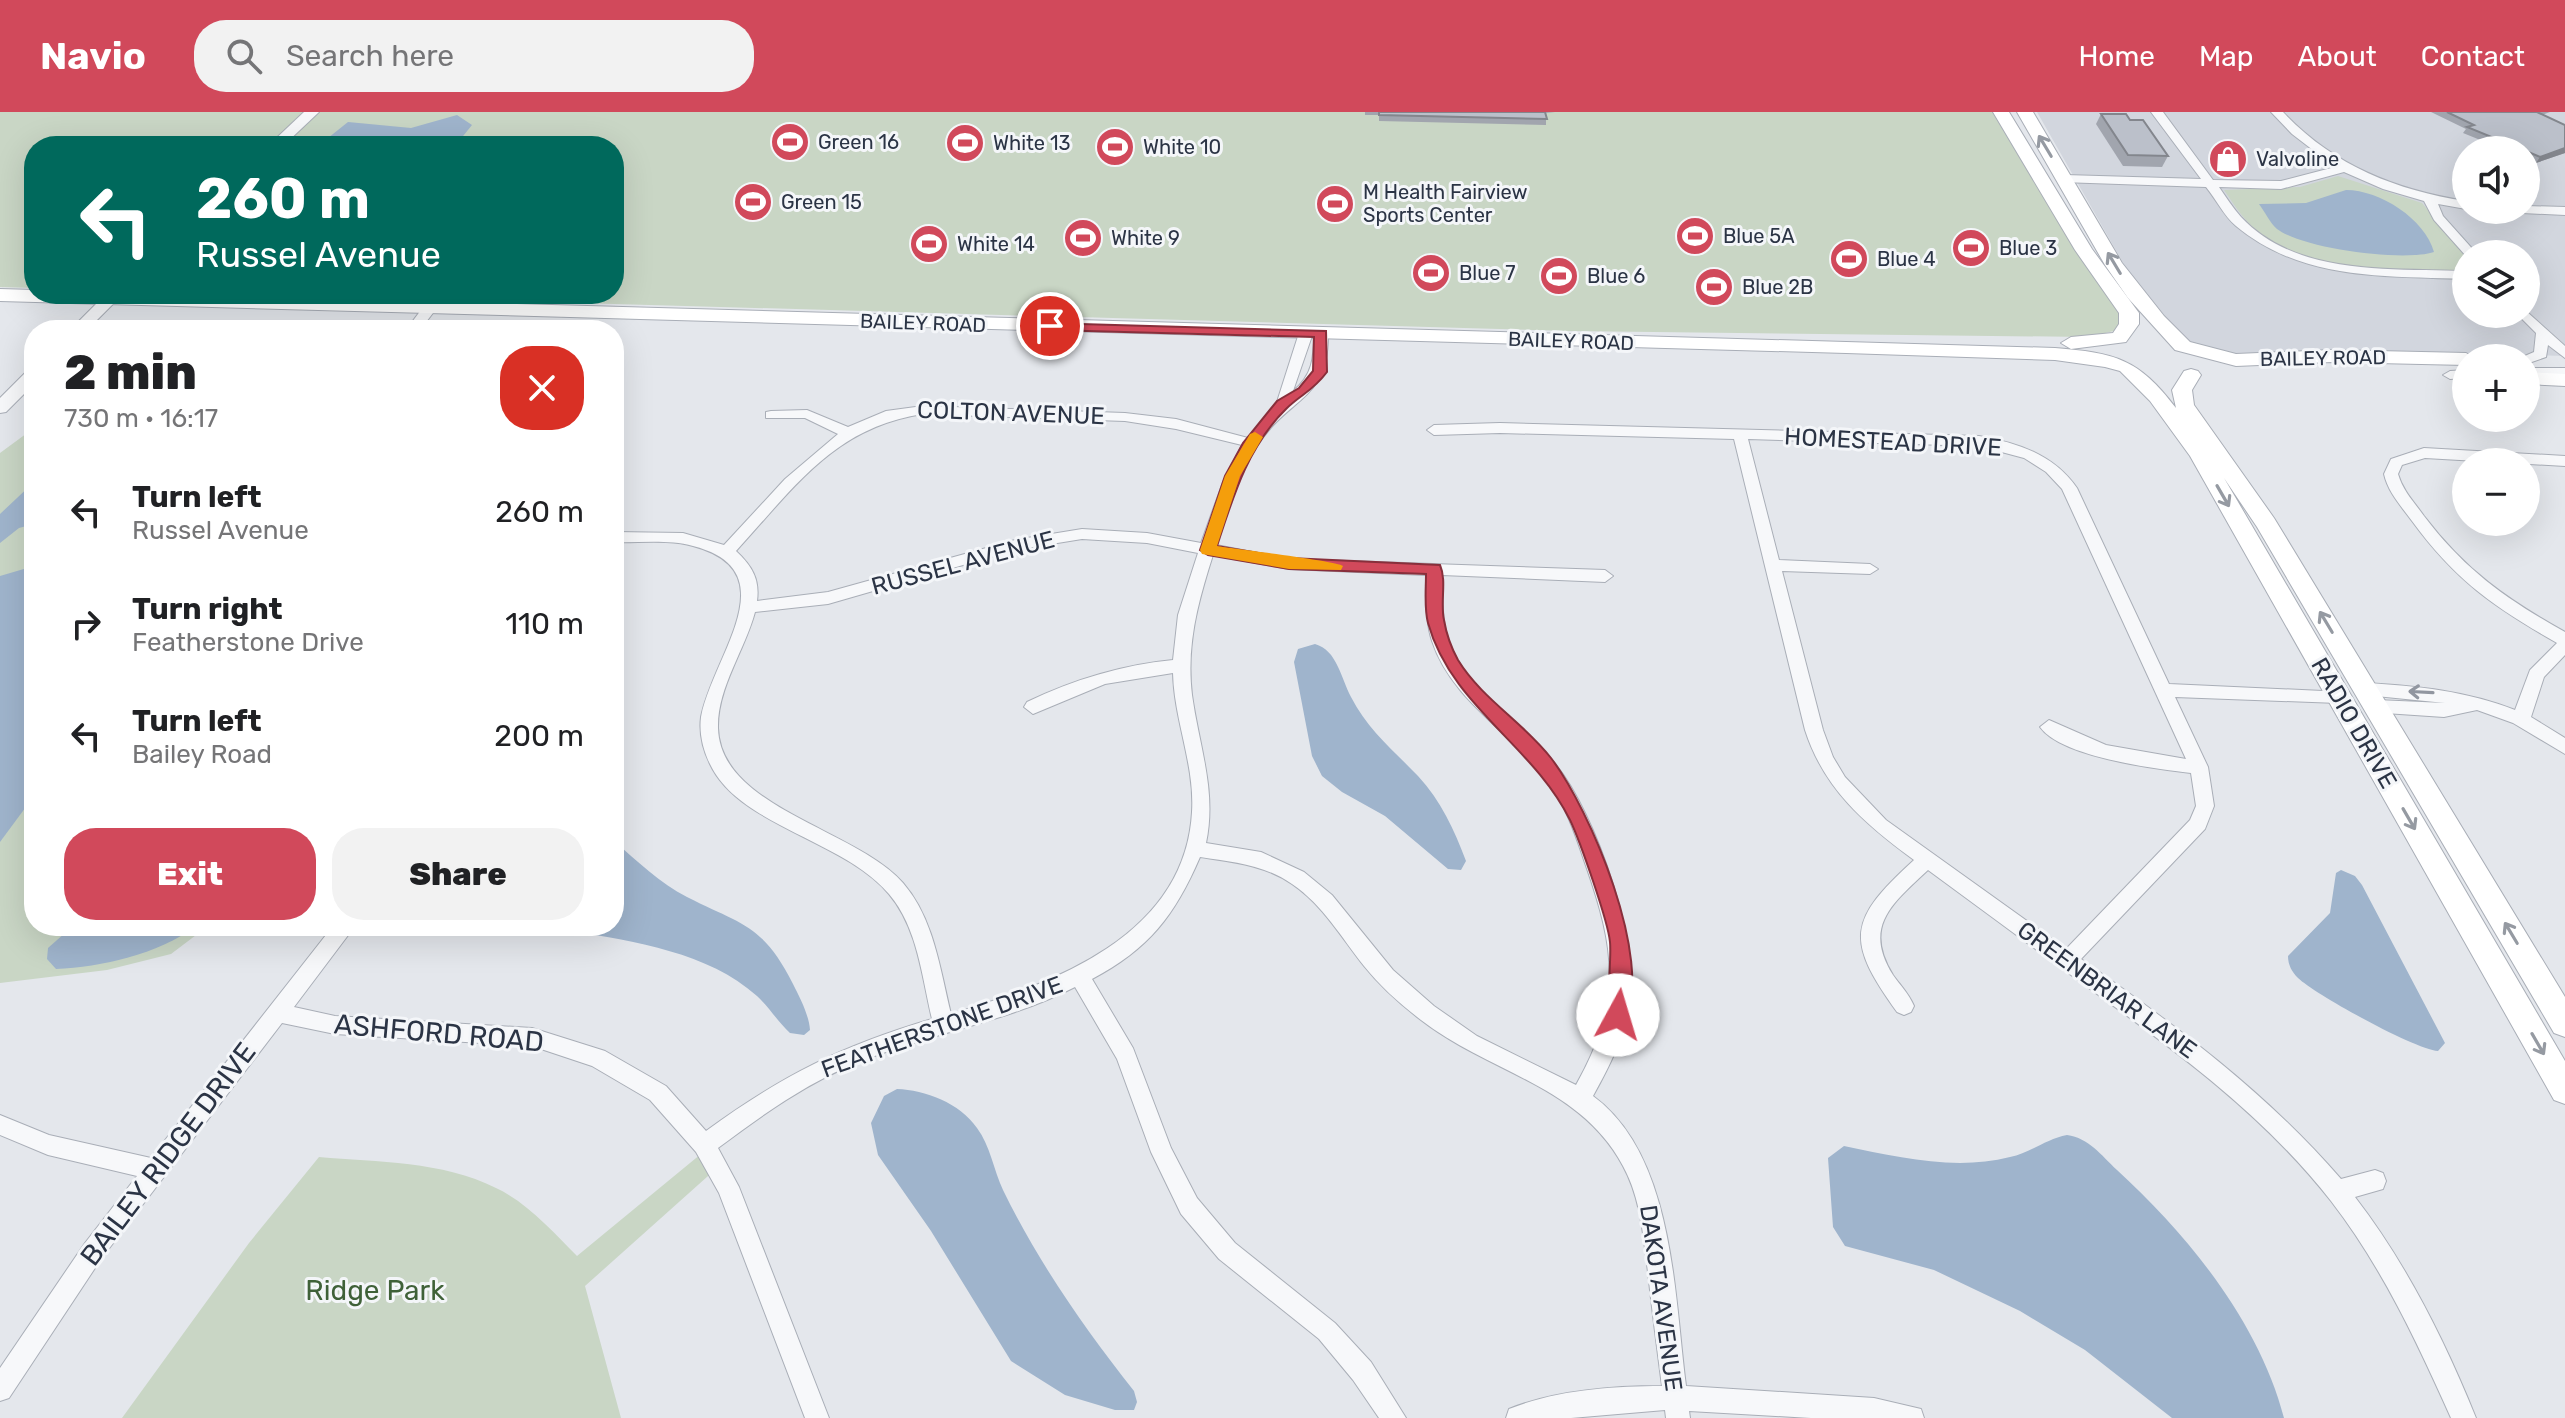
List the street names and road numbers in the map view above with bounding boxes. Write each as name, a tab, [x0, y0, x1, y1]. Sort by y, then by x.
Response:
street label: BAILEY ROAD	[859, 309, 987, 337]
street label: BAILEY ROAD	[1507, 327, 1635, 355]
street label: BAILEY ROAD	[2260, 345, 2386, 371]
street label: COLTON AVENUE	[917, 396, 1105, 430]
street label: HOMESTEAD DRIVE	[1784, 422, 2002, 462]
street label: RUSSEL AVENUE	[868, 525, 1058, 601]
street label: RADIO DRIVE	[2305, 653, 2403, 793]
street label: GREENBRIAR LANE	[2012, 916, 2202, 1064]
street label: FEATHERSTONE DRIVE	[817, 970, 1067, 1084]
street label: ASHFORD ROAD	[333, 1007, 545, 1059]
street label: BAILEY RIDGE DRIVE	[73, 1036, 263, 1272]
street label: DAKOTA AVENUE	[1634, 1203, 1688, 1393]

